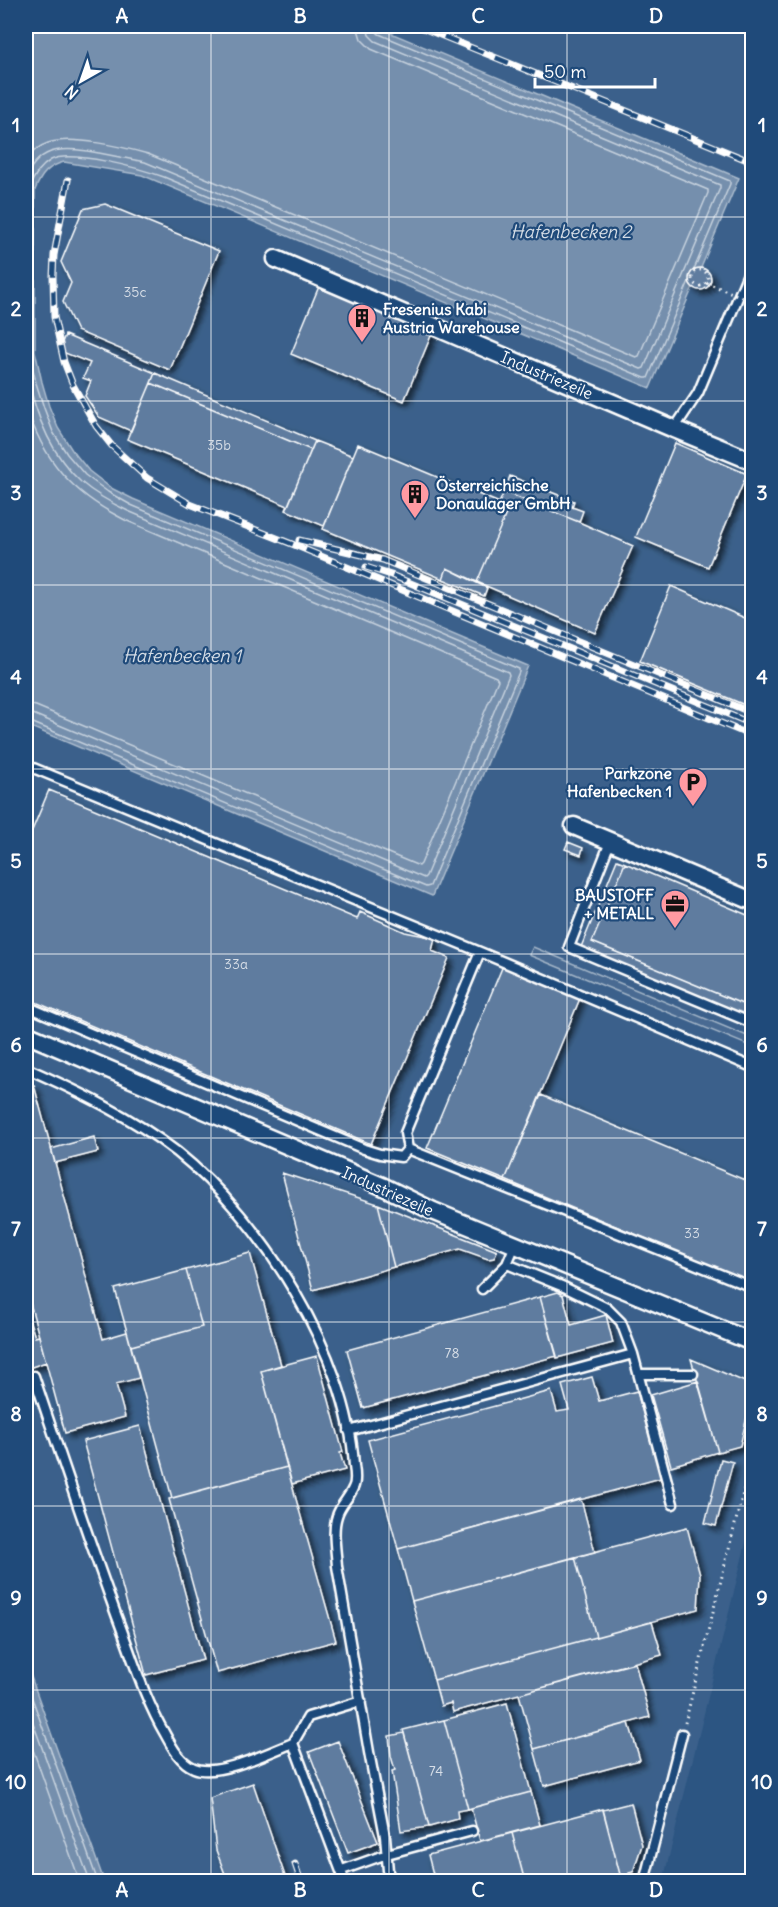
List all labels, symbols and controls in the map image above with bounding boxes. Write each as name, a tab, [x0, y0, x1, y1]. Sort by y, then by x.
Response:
text: A	[116, 3, 129, 28]
text: B	[293, 3, 307, 28]
text: C	[471, 3, 485, 28]
text: D	[649, 3, 663, 28]
north arrow	[51, 51, 111, 111]
scale bar	[535, 51, 655, 89]
text: 50 m	[544, 60, 586, 83]
text: N	[61, 81, 82, 104]
text: 1	[12, 112, 20, 137]
text: 1	[758, 112, 766, 137]
water label: Hafenbecken 2	[511, 220, 634, 243]
house number: 35c	[123, 283, 147, 301]
text: 2	[11, 296, 22, 321]
text: 2	[757, 296, 768, 321]
place label: Fresenius Kabi Austria Warehouse	[383, 299, 520, 337]
building icon: Fresenius Kabi Austria Warehouse	[346, 302, 378, 344]
street label: Industriezeile	[498, 347, 596, 403]
house number: 35b	[207, 436, 231, 454]
place label: Österreichische Donaulager GmbH	[436, 475, 571, 514]
building icon: Österreichische Donaulager GmbH	[399, 478, 431, 520]
text: 3	[10, 480, 22, 505]
text: 3	[756, 480, 768, 505]
water label: Hafenbecken 1	[123, 644, 243, 667]
text: 4	[10, 664, 22, 689]
text: 4	[756, 664, 768, 689]
place label: Parkzone Hafenbecken 1	[567, 763, 672, 801]
parking icon: Parkzone Hafenbecken 1	[677, 766, 709, 808]
text: 5	[10, 848, 22, 873]
text: 5	[756, 848, 768, 873]
place label: BAUSTOFF + METALL	[575, 885, 654, 923]
office icon: BAUSTOFF + METALL	[659, 888, 691, 930]
house number: 33a	[224, 955, 248, 973]
text: 6	[10, 1032, 22, 1057]
text: 6	[756, 1032, 768, 1057]
street label: Industriezeile	[339, 1162, 437, 1220]
text: 7	[11, 1216, 21, 1241]
text: 7	[757, 1216, 767, 1241]
house number: 33	[684, 1224, 700, 1242]
house number: 78	[445, 1344, 459, 1362]
text: 8	[10, 1401, 22, 1426]
text: 8	[756, 1401, 768, 1426]
text: 9	[10, 1585, 22, 1610]
text: 9	[756, 1585, 768, 1610]
house number: 74	[429, 1762, 443, 1780]
text: 10	[5, 1769, 27, 1794]
text: 10	[751, 1769, 773, 1794]
text: A	[116, 1877, 129, 1902]
text: B	[293, 1877, 307, 1902]
text: C	[471, 1877, 485, 1902]
text: D	[649, 1877, 663, 1902]

